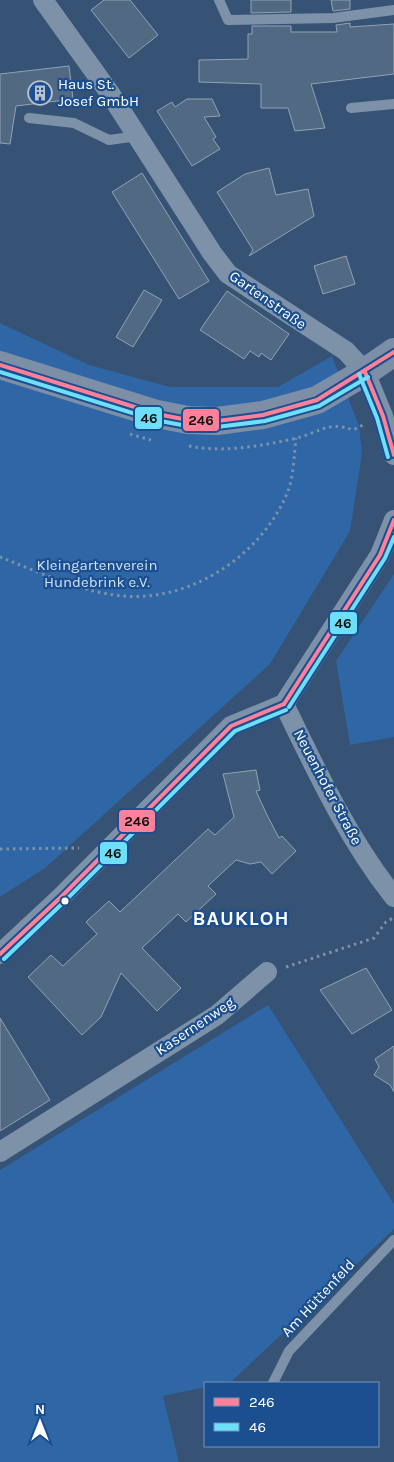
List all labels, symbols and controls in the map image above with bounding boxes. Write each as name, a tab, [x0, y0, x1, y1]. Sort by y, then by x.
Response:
place label: Haus St. Josef GmbH	[58, 75, 139, 110]
building icon: Haus St. Josef GmbH	[27, 80, 53, 106]
street label: Gartenstraße	[226, 267, 310, 333]
line badge: 46	[134, 406, 163, 430]
line badge: 246	[182, 408, 220, 432]
text: 46	[141, 410, 157, 427]
text: 246	[188, 412, 214, 429]
park label: Kleingartenverein Hundebrink e.V.	[37, 556, 157, 591]
line badge: 46	[329, 611, 358, 635]
text: 46	[335, 615, 351, 632]
street label: Neuenhofer Straße	[290, 726, 366, 848]
line badge: 246	[118, 809, 156, 833]
text: 246	[124, 813, 150, 830]
line badge: 46	[99, 841, 128, 865]
text: 46	[105, 845, 121, 862]
unlabelled marker	[60, 896, 70, 906]
district label: BAUKLOH	[193, 907, 290, 930]
street label: Kasernenweg	[152, 993, 238, 1059]
street label: Am Hüttenfeld	[278, 1256, 358, 1340]
legend	[204, 1382, 379, 1447]
text: 246	[249, 1393, 275, 1411]
north arrow	[15, 1397, 65, 1447]
text: N	[35, 1401, 45, 1418]
text: 46	[249, 1418, 266, 1436]

